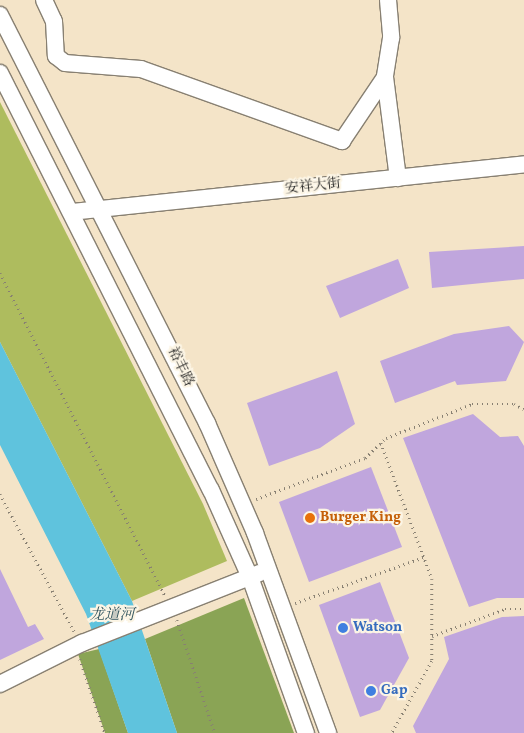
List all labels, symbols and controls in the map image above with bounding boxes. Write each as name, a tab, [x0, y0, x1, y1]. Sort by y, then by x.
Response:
street label: 安祥大街	[284, 176, 342, 198]
street label: 裕丰路	[163, 344, 197, 390]
place label: Burger King	[320, 510, 401, 526]
marker: Burger King	[304, 512, 316, 524]
water label: 龙道河	[90, 607, 134, 625]
place label: Watson	[353, 620, 402, 636]
marker: Watson	[337, 622, 349, 634]
place label: Gap	[381, 683, 407, 699]
marker: Gap	[365, 685, 377, 697]

